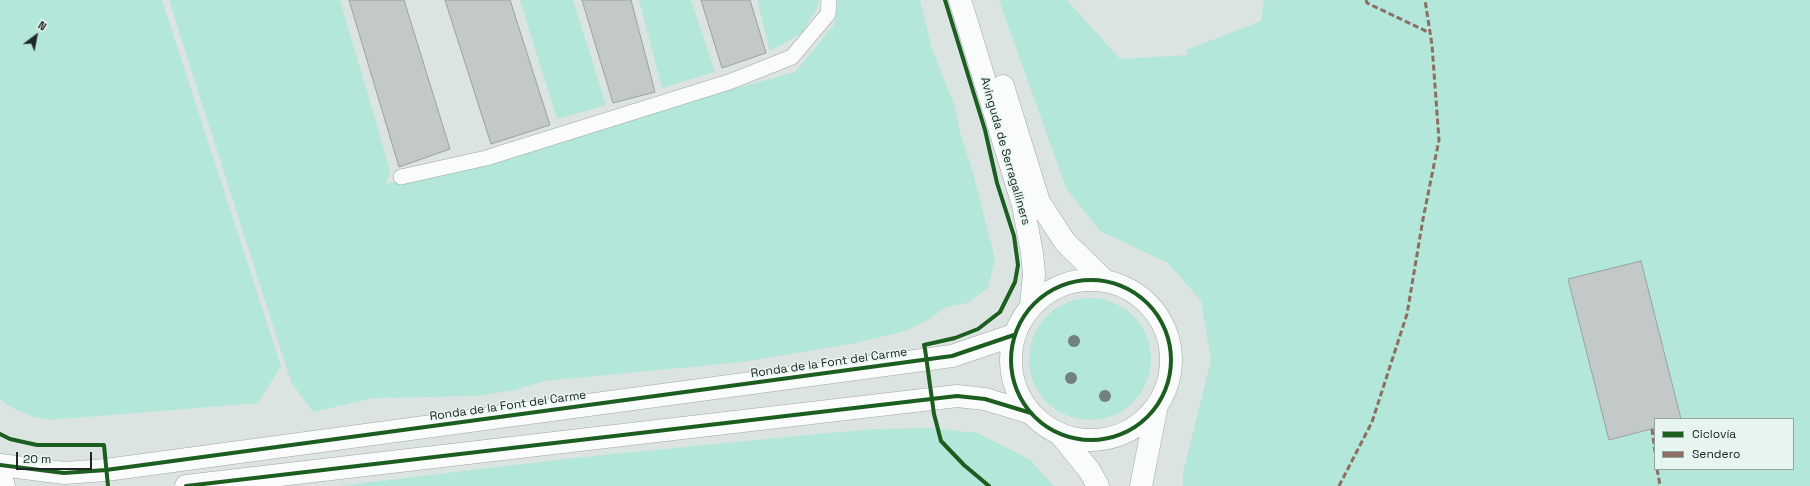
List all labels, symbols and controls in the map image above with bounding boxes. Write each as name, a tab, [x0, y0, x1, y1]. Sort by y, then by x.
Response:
north arrow	[16, 16, 56, 56]
text: N	[36, 18, 49, 34]
street label: Avinguda de Serragalliners	[977, 75, 1033, 227]
street label: Ronda de la Font del Carme	[750, 345, 908, 381]
street label: Ronda de la Font del Carme	[429, 388, 587, 424]
legend	[1654, 418, 1794, 470]
text: Ciclovía	[1692, 426, 1736, 442]
scale bar	[18, 444, 94, 470]
text: Sendero	[1692, 446, 1740, 462]
text: 20 m	[23, 451, 51, 467]

